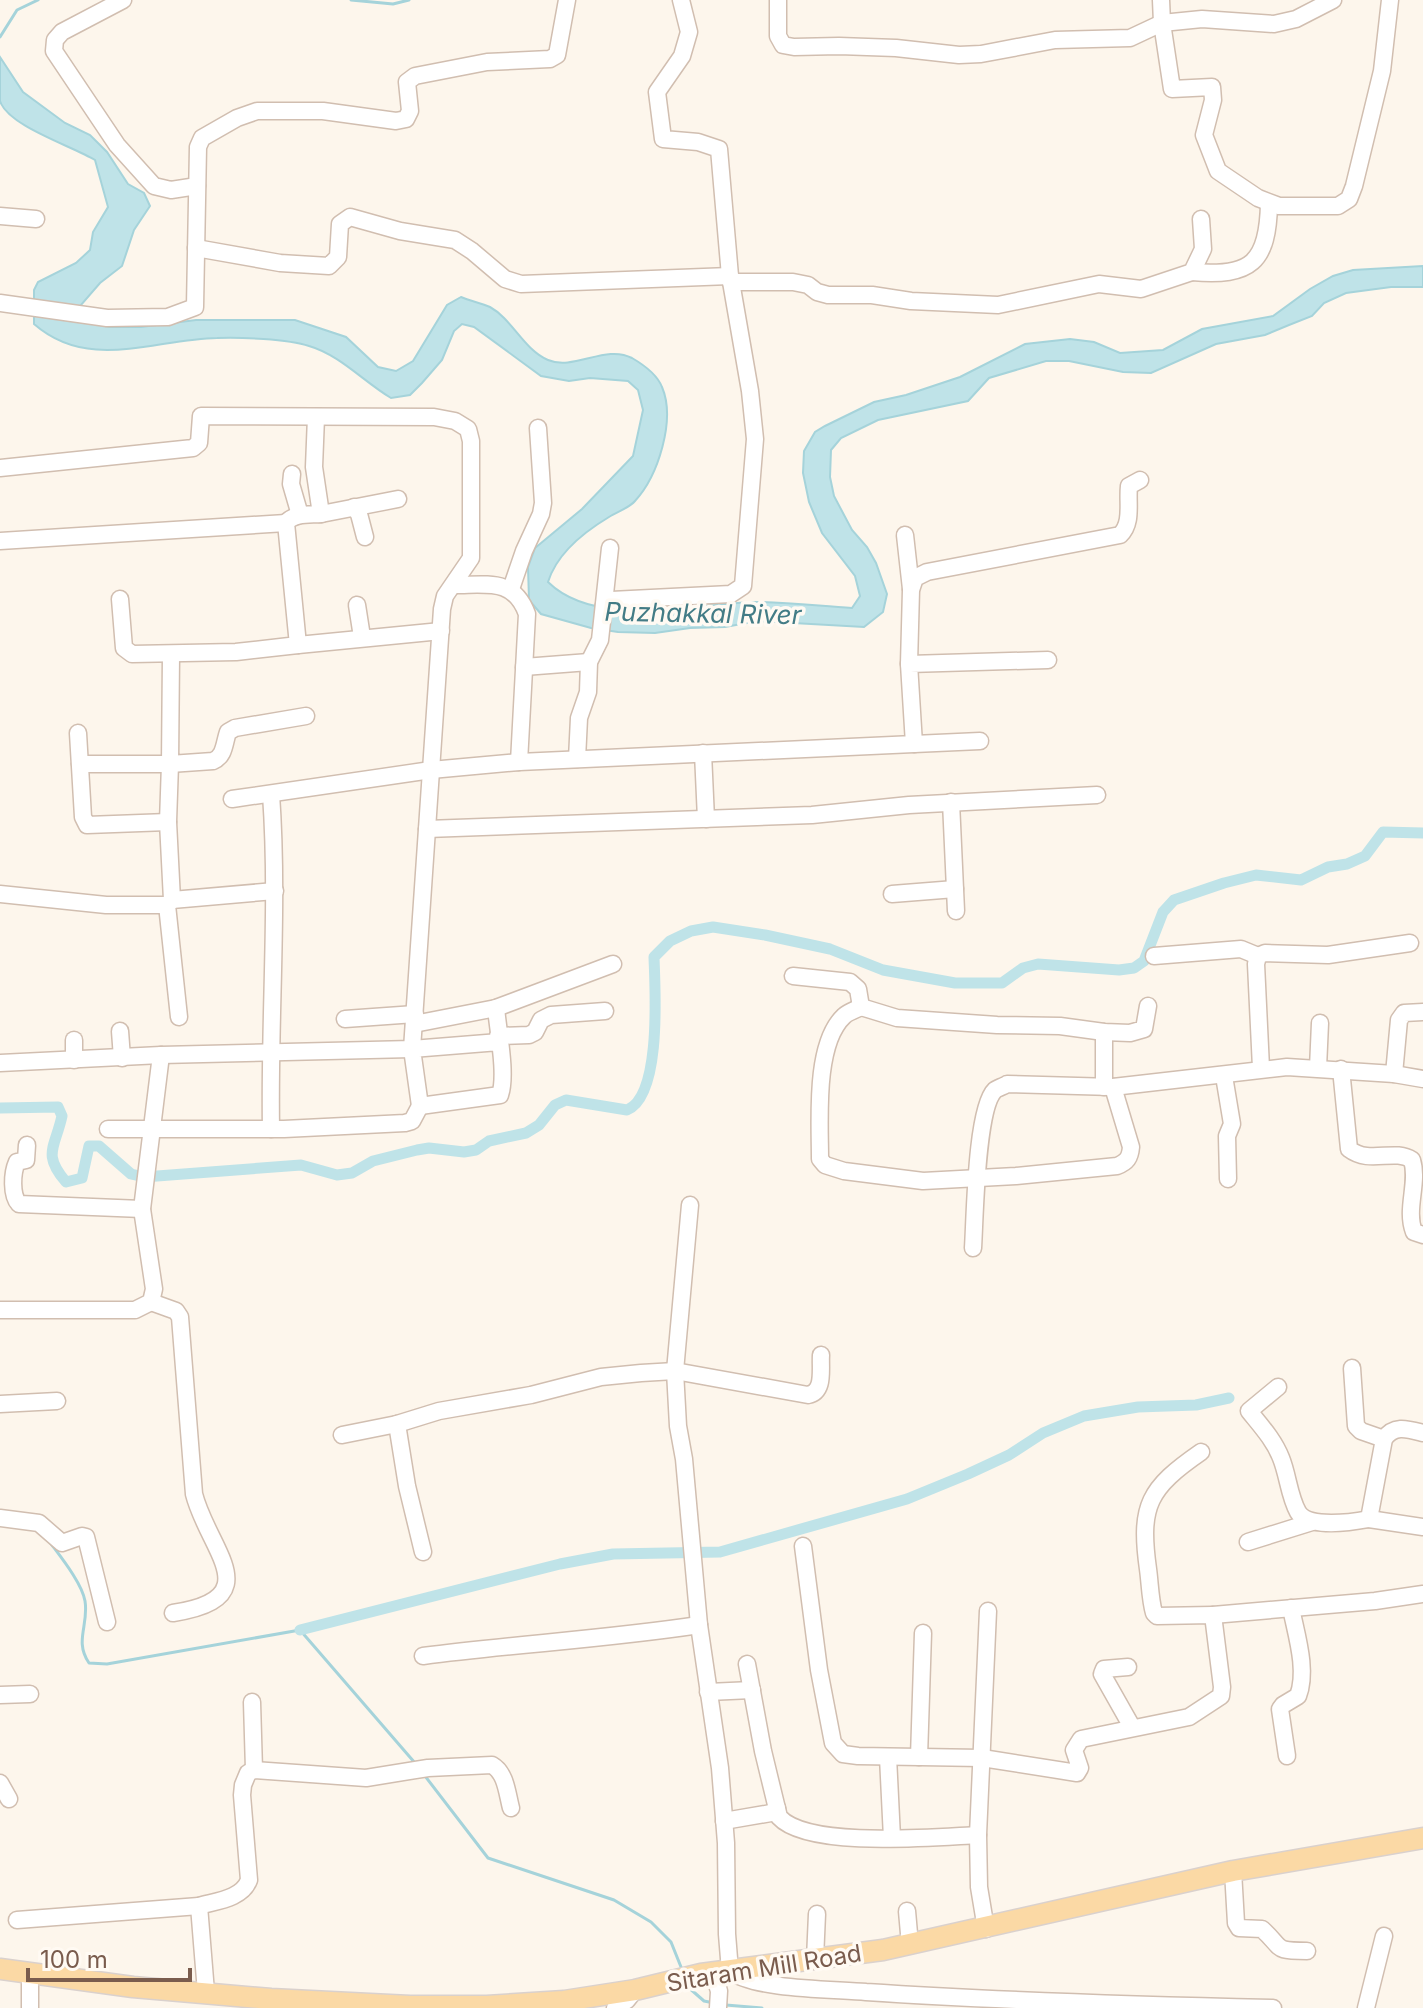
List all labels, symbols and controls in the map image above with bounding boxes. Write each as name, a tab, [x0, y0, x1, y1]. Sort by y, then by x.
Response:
water label: Puzhakkal River	[604, 596, 803, 630]
scale bar	[28, 1932, 190, 1982]
street label: Sitaram Mill Road	[665, 1938, 863, 1998]
text: 100 m	[40, 1945, 108, 1974]

